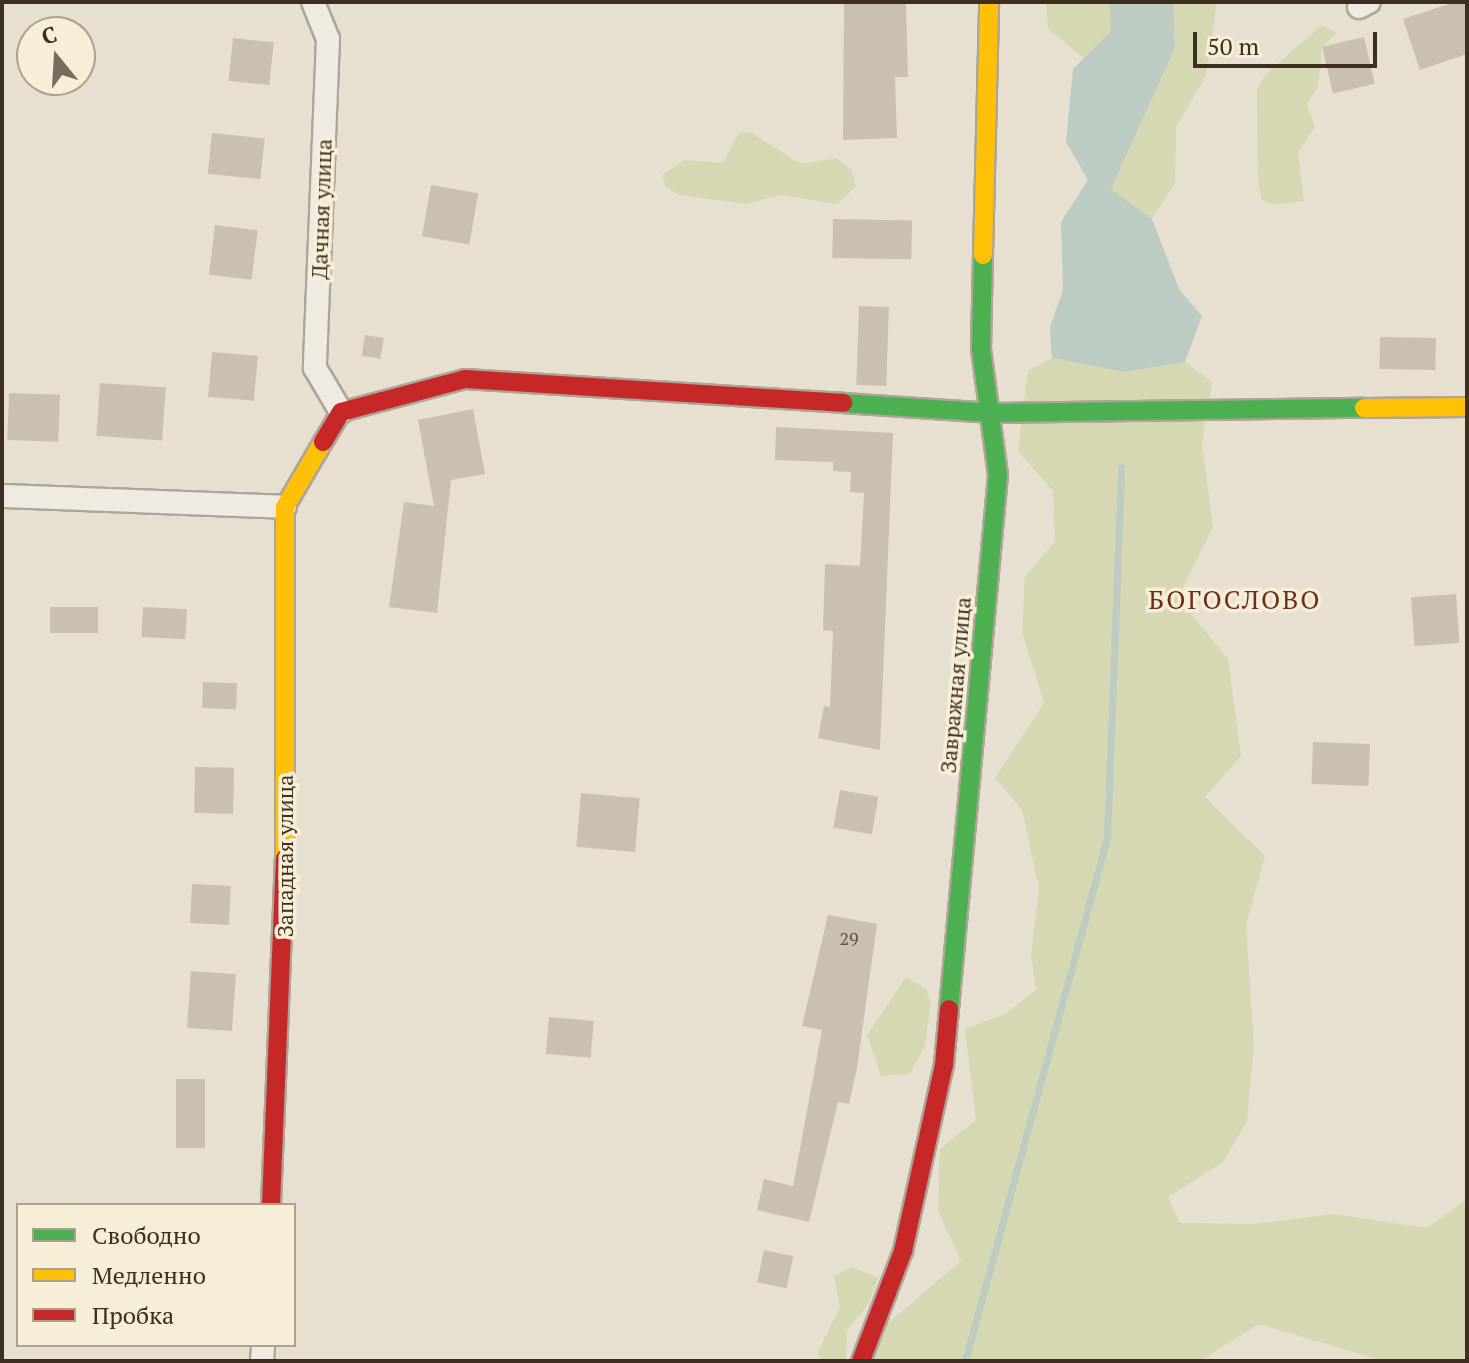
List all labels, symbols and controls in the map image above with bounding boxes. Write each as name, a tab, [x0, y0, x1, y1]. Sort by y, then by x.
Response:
north arrow	[16, 16, 96, 96]
scale bar	[1197, 16, 1381, 66]
text: С	[38, 19, 60, 51]
text: 50 m	[1207, 30, 1259, 62]
street label: Дачная улица	[305, 138, 337, 280]
district label: БОГОСЛОВО	[1149, 584, 1321, 616]
street label: Завражная улица	[934, 596, 976, 774]
street label: Западная улица	[272, 775, 298, 937]
house number: 29	[839, 927, 859, 949]
legend	[16, 1203, 296, 1347]
text: Свободно	[92, 1219, 201, 1251]
text: Медленно	[92, 1259, 206, 1291]
text: Пробка	[92, 1299, 174, 1331]

